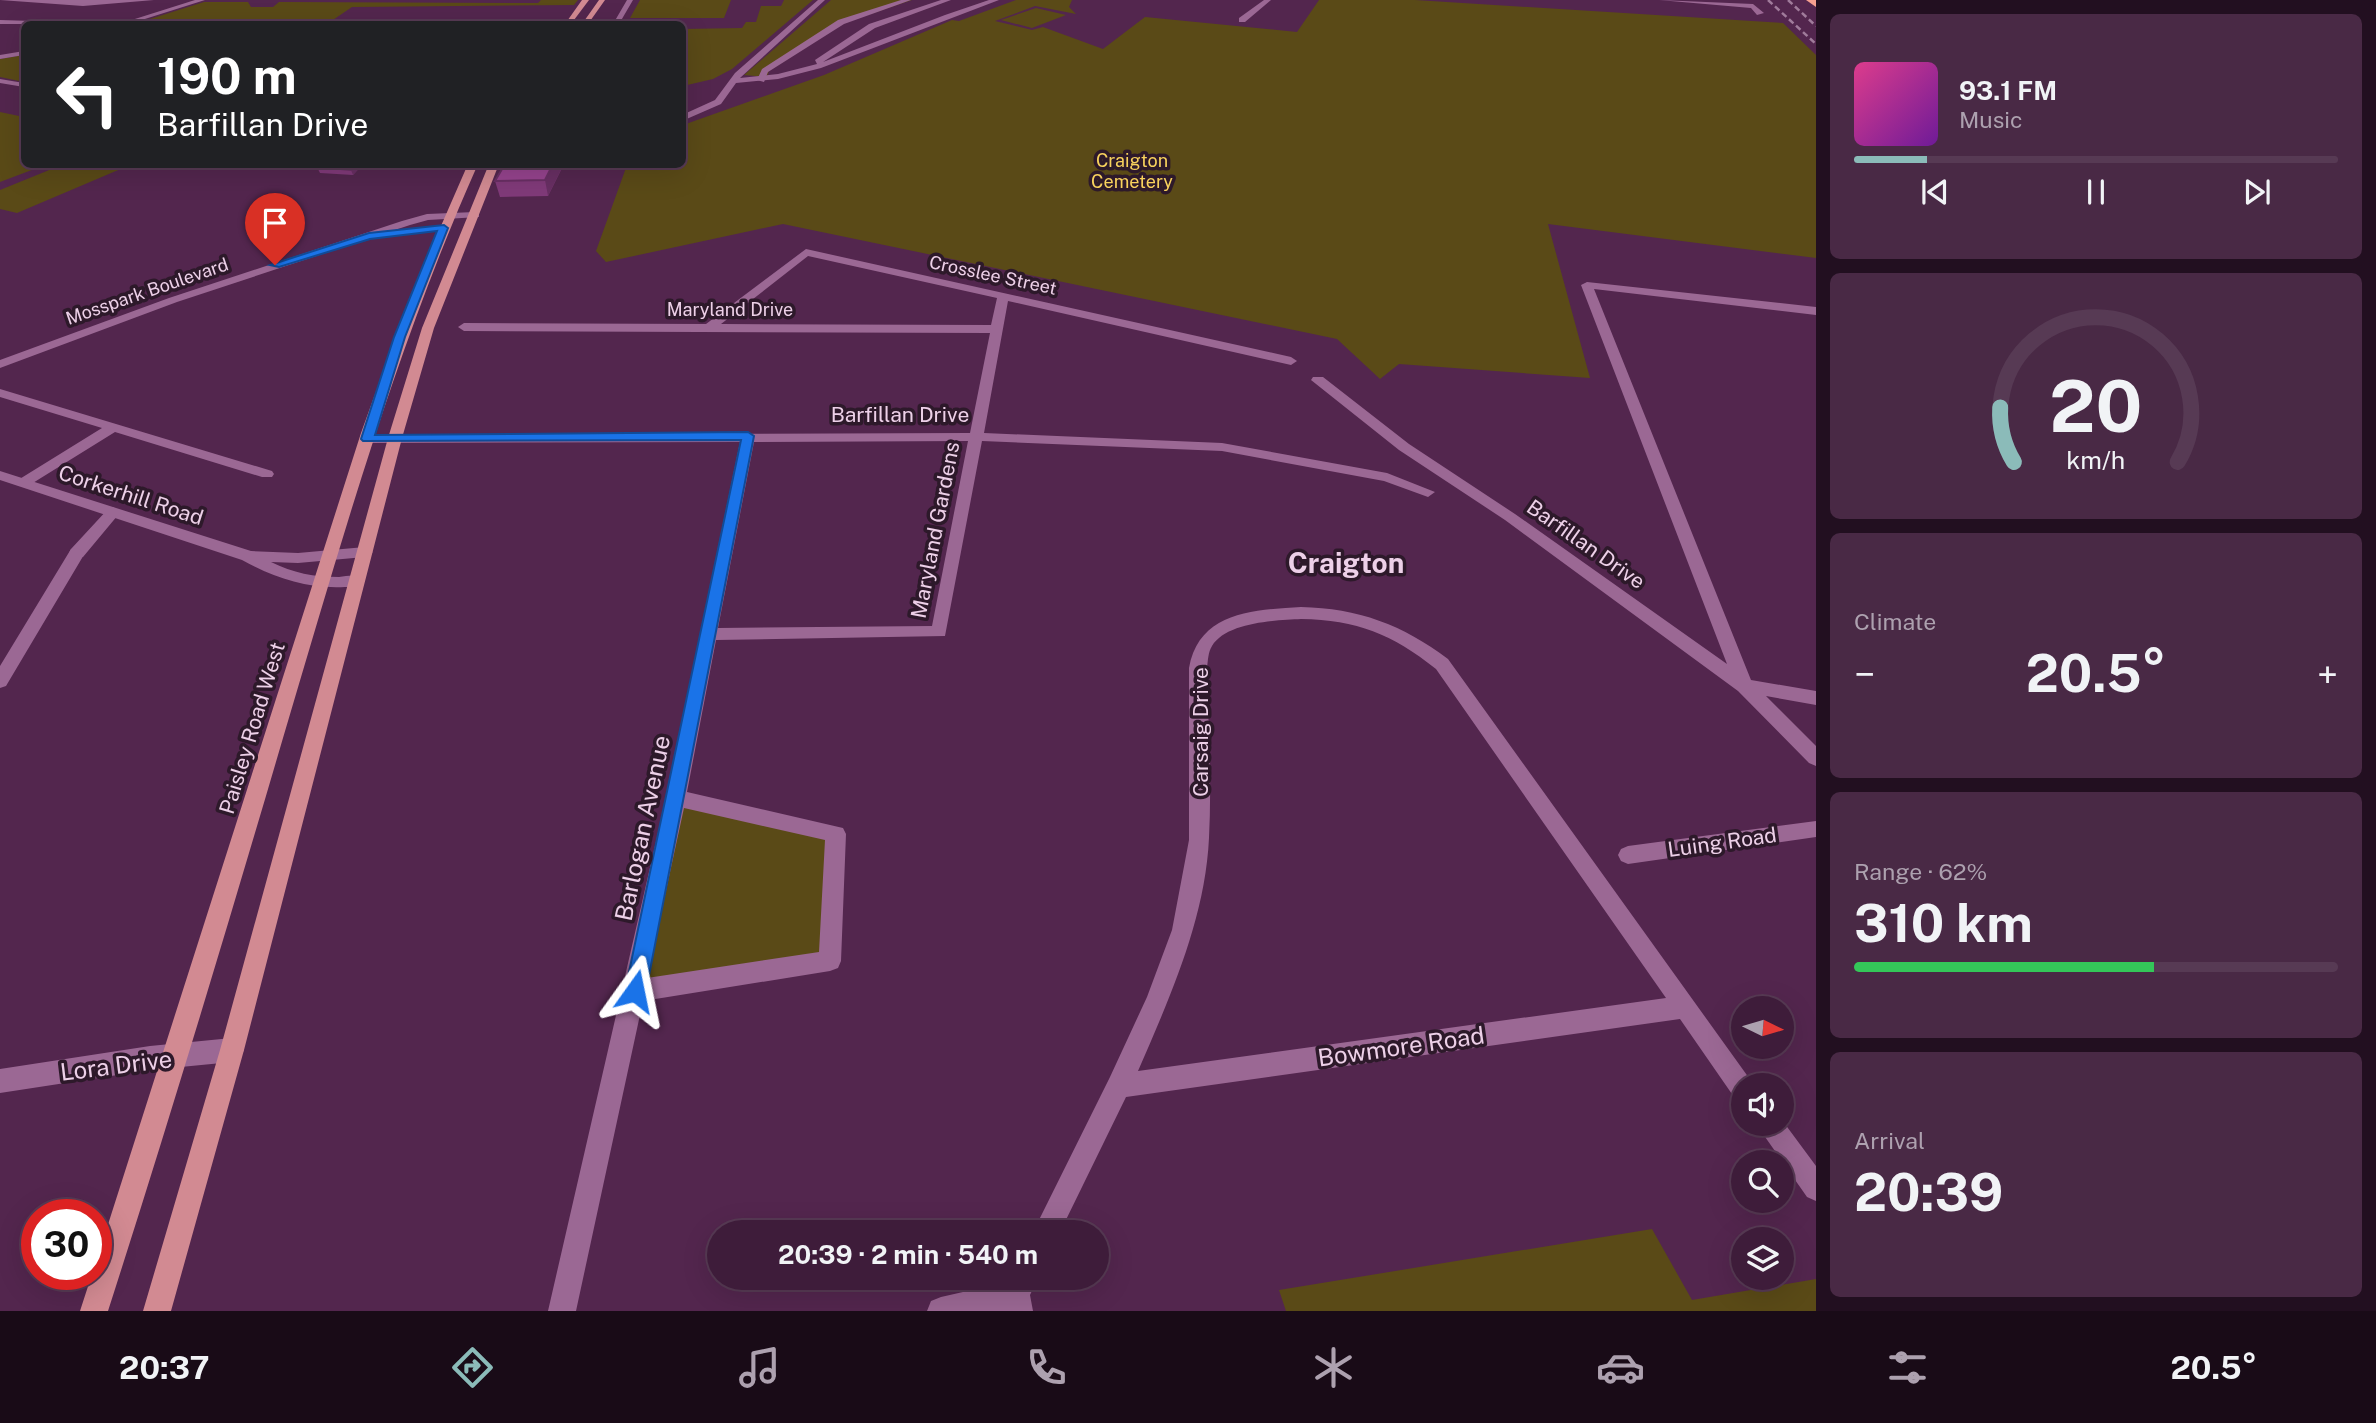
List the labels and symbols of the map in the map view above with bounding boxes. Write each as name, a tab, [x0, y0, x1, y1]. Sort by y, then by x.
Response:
park label: Craigton Cemetery	[1091, 150, 1173, 192]
pin	[245, 193, 305, 265]
street label: Crosslee Street	[927, 251, 1059, 299]
street label: Mosspark Boulevard	[63, 253, 231, 329]
street label: Maryland Drive	[667, 299, 793, 320]
street label: Barfillan Drive	[831, 402, 969, 427]
street label: Maryland Gardens	[906, 439, 964, 621]
street label: Corkerhill Road	[56, 460, 206, 530]
street label: Barfillan Drive	[1522, 494, 1650, 594]
district label: Craigton	[1288, 546, 1404, 579]
street label: Paisley Road West	[214, 639, 290, 817]
street label: Carsaig Drive	[1188, 667, 1213, 797]
street label: Barlogan Avenue	[609, 733, 675, 923]
street label: Luing Road	[1666, 822, 1778, 862]
position arrow	[598, 954, 672, 1028]
north arrow	[1731, 996, 1794, 1059]
street label: Bowmore Road	[1316, 1020, 1486, 1072]
street label: Lora Drive	[58, 1044, 174, 1086]
speed limit sign: 30	[21, 1199, 112, 1290]

